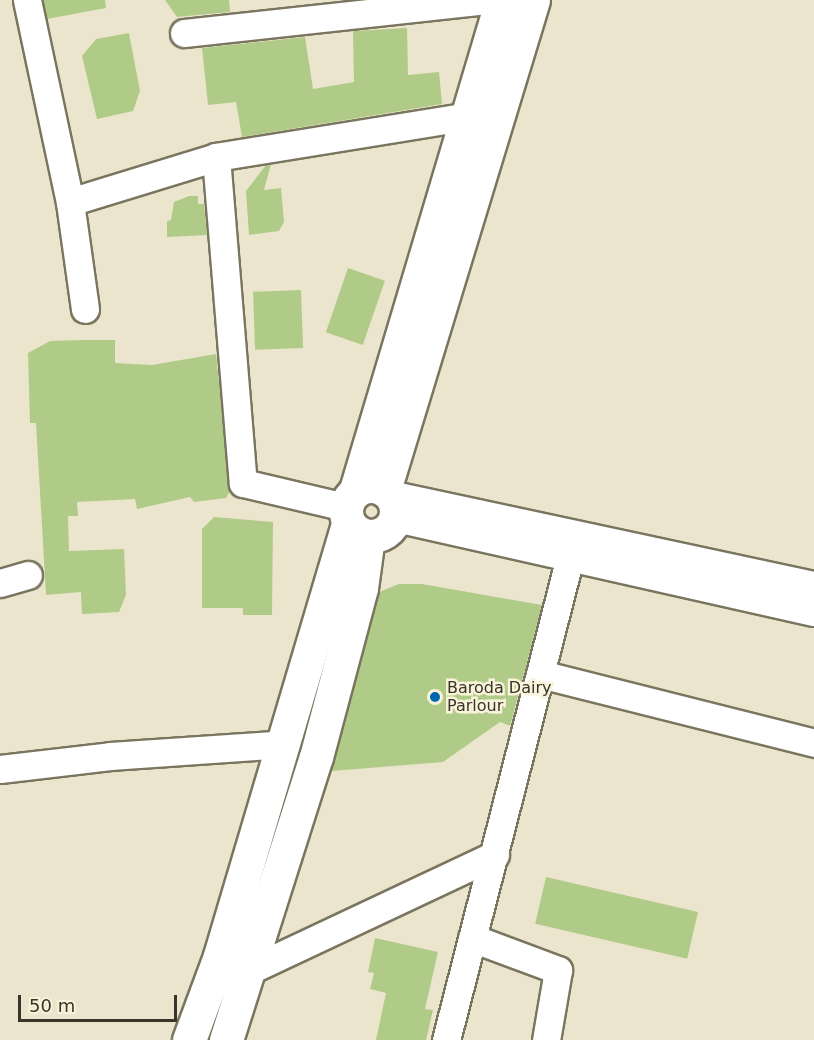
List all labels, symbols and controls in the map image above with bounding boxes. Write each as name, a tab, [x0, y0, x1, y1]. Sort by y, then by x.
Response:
place label: Baroda Dairy Parlour	[447, 678, 551, 716]
marker: Baroda Dairy Parlour	[428, 690, 442, 704]
scale bar	[21, 983, 180, 1021]
text: 50 m	[29, 995, 75, 1016]

